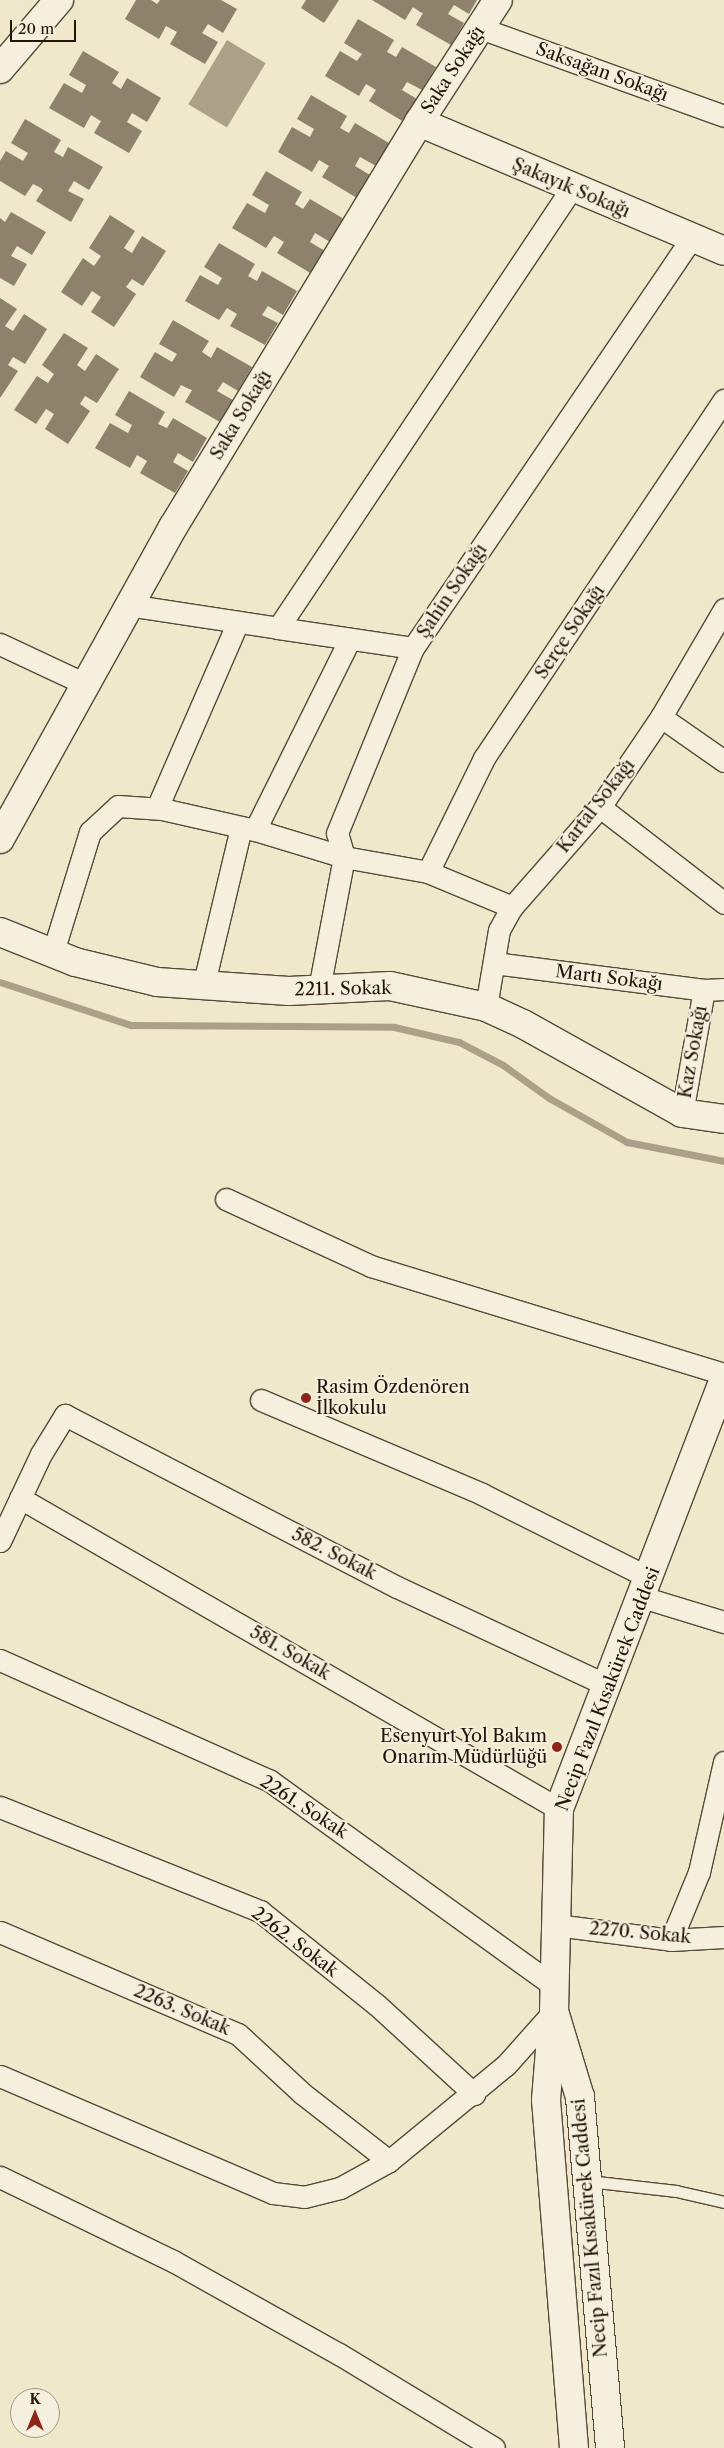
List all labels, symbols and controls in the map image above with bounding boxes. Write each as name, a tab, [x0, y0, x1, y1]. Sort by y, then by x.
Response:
scale bar	[12, 10, 79, 42]
text: 20 m	[18, 19, 54, 38]
street label: Saka Sokağı	[417, 22, 489, 118]
street label: Saksağan Sokağı	[533, 38, 671, 106]
street label: Şakayık Sokağı	[509, 153, 633, 223]
street label: Saka Sokağı	[206, 366, 276, 464]
street label: Şahin Sokağı	[413, 540, 491, 642]
street label: Serçe Sokağı	[531, 581, 609, 683]
street label: Kartal Sokağı	[553, 755, 639, 857]
street label: Martı Sokağı	[554, 961, 664, 995]
street label: 2211. Sokak	[294, 977, 392, 1001]
street label: Kaz Sokağı	[674, 1004, 712, 1100]
place label: Rasim Özdenören İlkokulu	[316, 1377, 470, 1420]
marker: Rasim Özdenören İlkokulu	[300, 1392, 312, 1404]
street label: 582. Sokak	[288, 1523, 380, 1585]
street label: Necip Fazıl Kısakürek Caddesi	[551, 1564, 665, 1814]
street label: 581. Sokak	[246, 1621, 334, 1685]
place label: Esenyurt Yol Bakım Onarım Müdürlüğü	[379, 1726, 547, 1768]
marker: Esenyurt Yol Bakım Onarım Müdürlüğü	[551, 1741, 563, 1753]
street label: 2261. Sokak	[256, 1771, 352, 1843]
street label: 2262. Sokak	[247, 1902, 343, 1982]
street label: 2270. Sokak	[588, 1918, 692, 1948]
street label: 2263. Sokak	[131, 1980, 233, 2040]
street label: Necip Fazıl Kısakürek Caddesi	[568, 2097, 612, 2359]
north arrow	[10, 2388, 60, 2438]
text: K	[29, 2390, 41, 2408]

